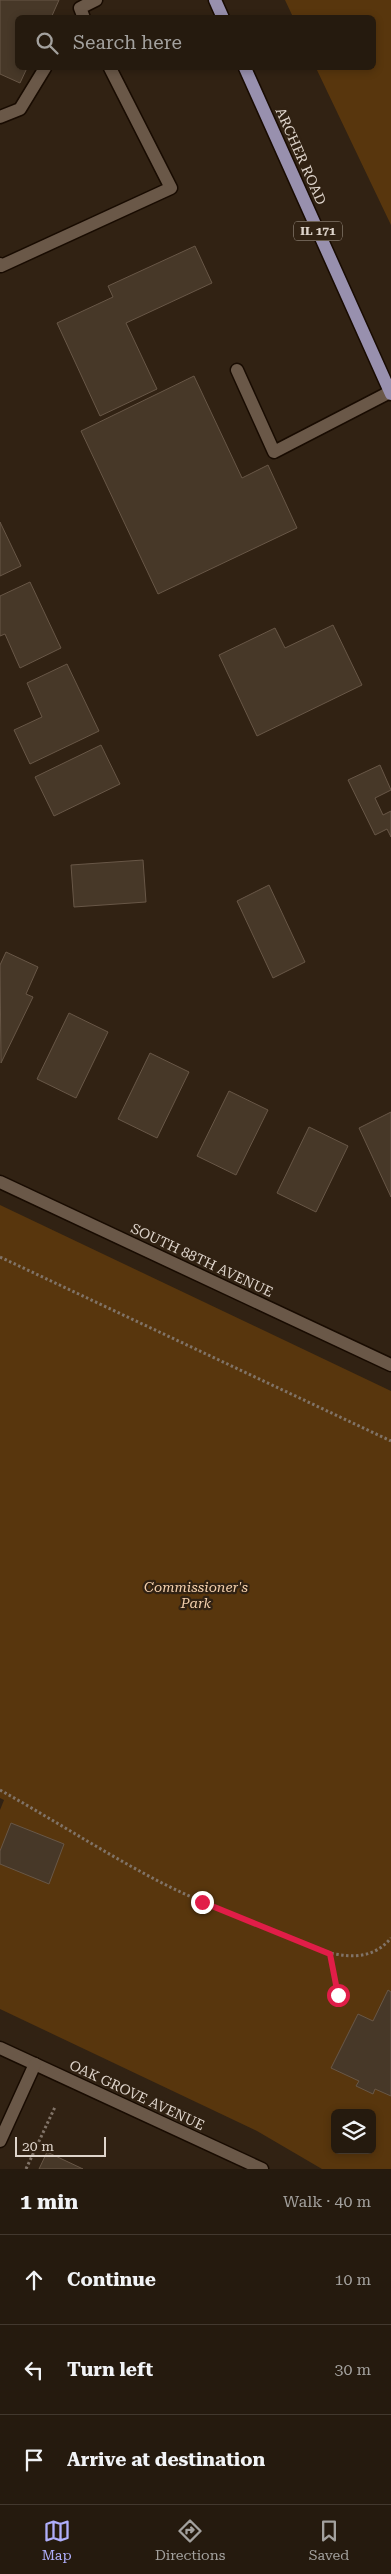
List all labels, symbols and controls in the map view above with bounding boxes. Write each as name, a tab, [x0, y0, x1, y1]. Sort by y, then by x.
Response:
search box	[15, 15, 376, 70]
icon: search	[33, 29, 61, 57]
text: Search here	[73, 31, 182, 54]
street label: ARCHER ROAD	[272, 105, 330, 207]
road number: IL 171	[294, 222, 342, 240]
street label: SOUTH 88TH AVENUE	[128, 1220, 276, 1300]
park label: Commissioner's Park	[144, 1579, 248, 1611]
route end	[191, 1891, 214, 1914]
route start	[327, 1984, 350, 2007]
street label: OAK GROVE AVENUE	[67, 2057, 207, 2133]
map controls	[331, 2109, 376, 2154]
button: layers	[331, 2109, 376, 2154]
scale bar	[15, 2134, 106, 2157]
text: 20 m	[22, 2138, 54, 2154]
text: 1 min	[20, 2190, 78, 2214]
text: Walk · 40 m	[283, 2192, 371, 2211]
icon: ahead	[20, 2266, 48, 2294]
text: Continue	[67, 2268, 156, 2291]
text: 10 m	[334, 2270, 371, 2289]
icon: left	[20, 2356, 48, 2384]
text: Turn left	[67, 2358, 153, 2381]
text: 30 m	[334, 2360, 371, 2379]
icon: arrive	[20, 2446, 48, 2474]
text: Arrive at destination	[67, 2448, 265, 2471]
tab: Map	[42, 2517, 72, 2563]
tab: Directions	[155, 2517, 225, 2563]
tab: Saved	[309, 2517, 349, 2563]

